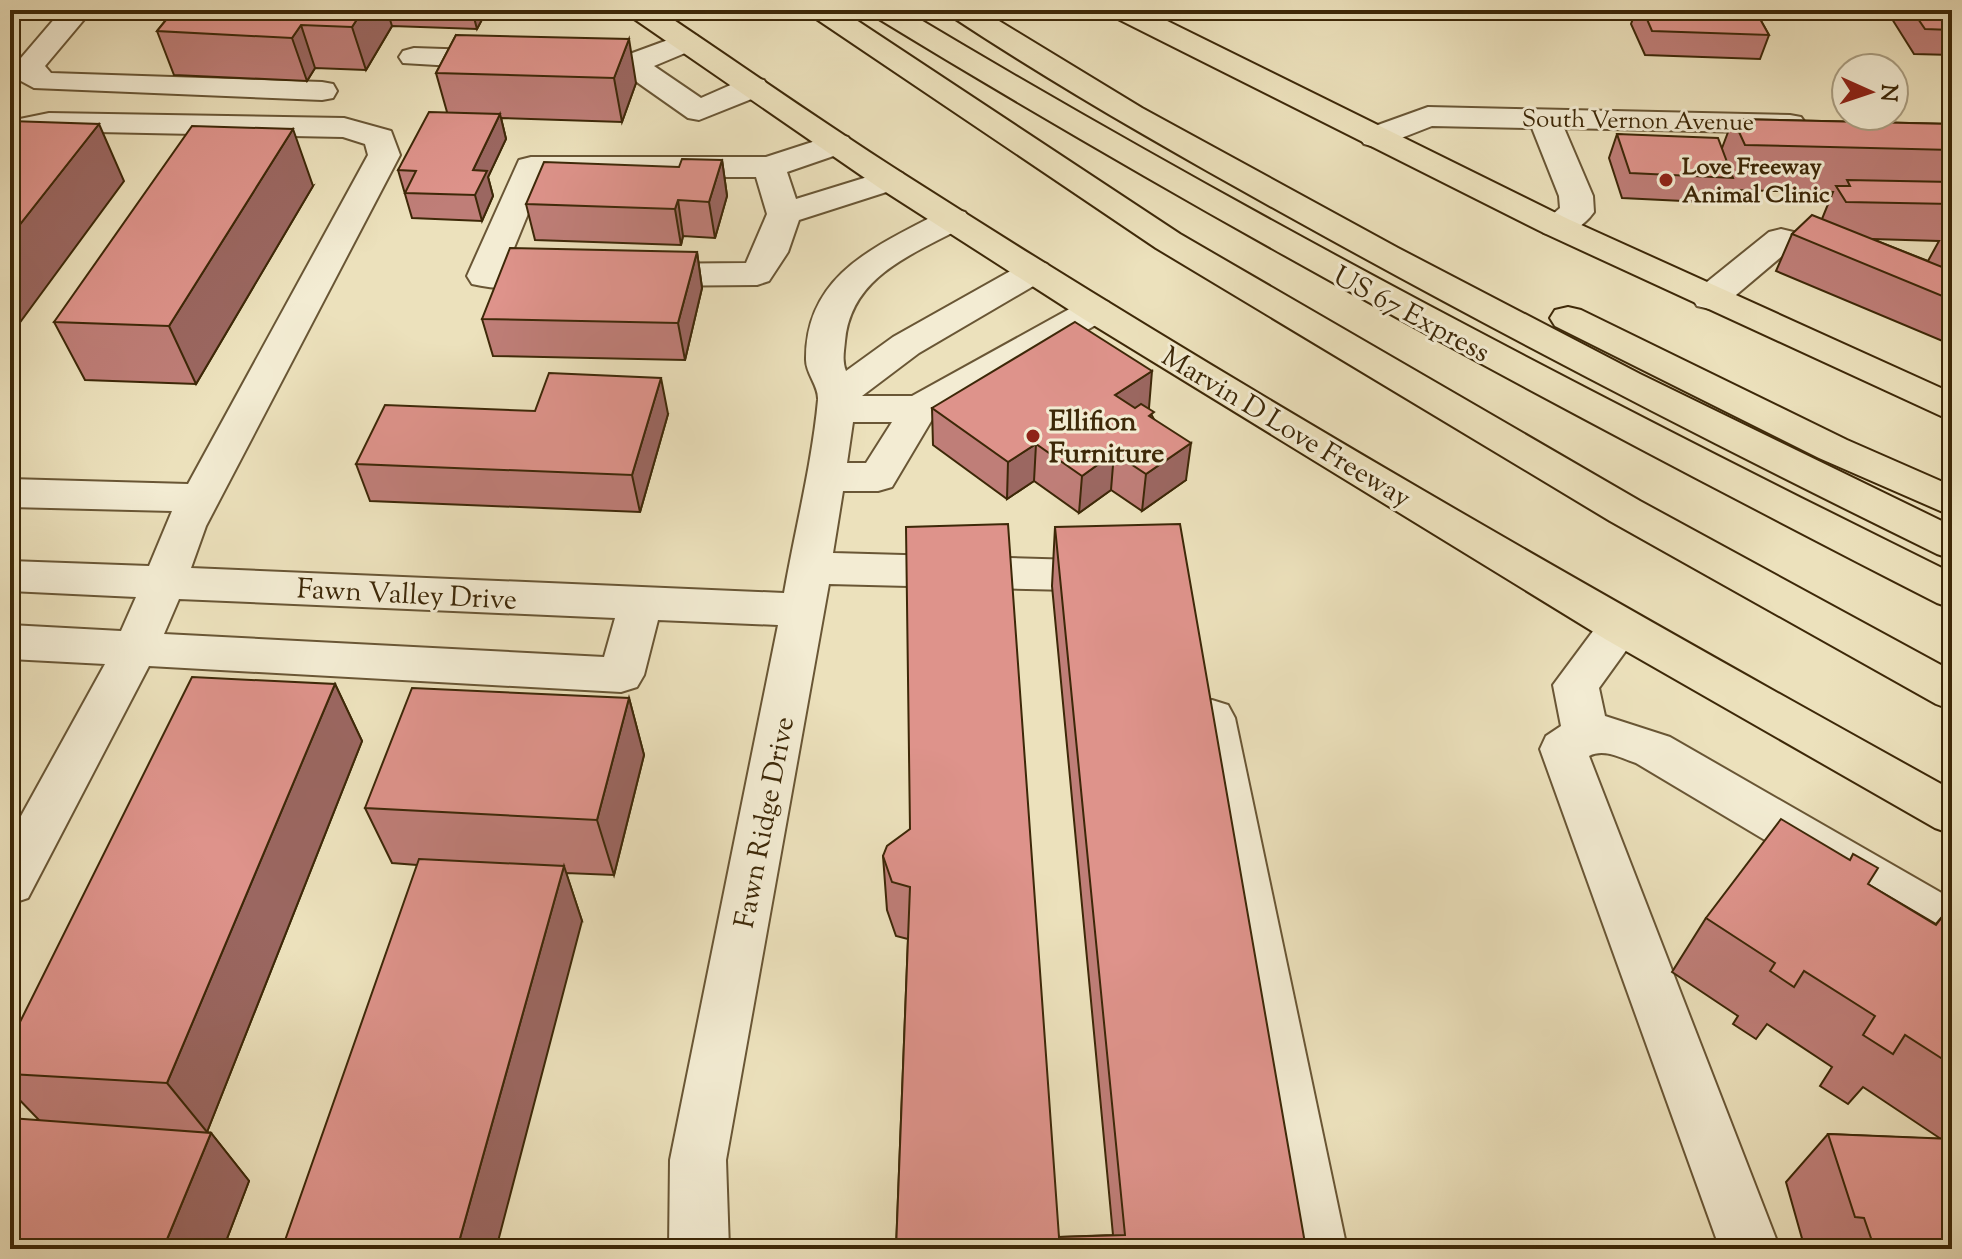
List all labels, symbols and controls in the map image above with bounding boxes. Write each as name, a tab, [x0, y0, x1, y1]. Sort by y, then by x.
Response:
north arrow	[1830, 52, 1910, 132]
text: N	[1871, 83, 1903, 103]
street label: South Vernon Avenue	[1521, 103, 1754, 141]
place label: Love Freeway Animal Clinic	[1682, 151, 1830, 213]
marker: Love Freeway Animal Clinic	[1657, 171, 1675, 189]
street label: US 67 Express	[1325, 258, 1496, 374]
street label: Marvin D Love Freeway	[1153, 338, 1418, 519]
place label: Ellifion Furniture	[1049, 403, 1164, 475]
marker: Ellifion Furniture	[1024, 427, 1042, 445]
street label: Fawn Valley Drive	[296, 570, 518, 622]
street label: Fawn Ridge Drive	[726, 714, 806, 932]

